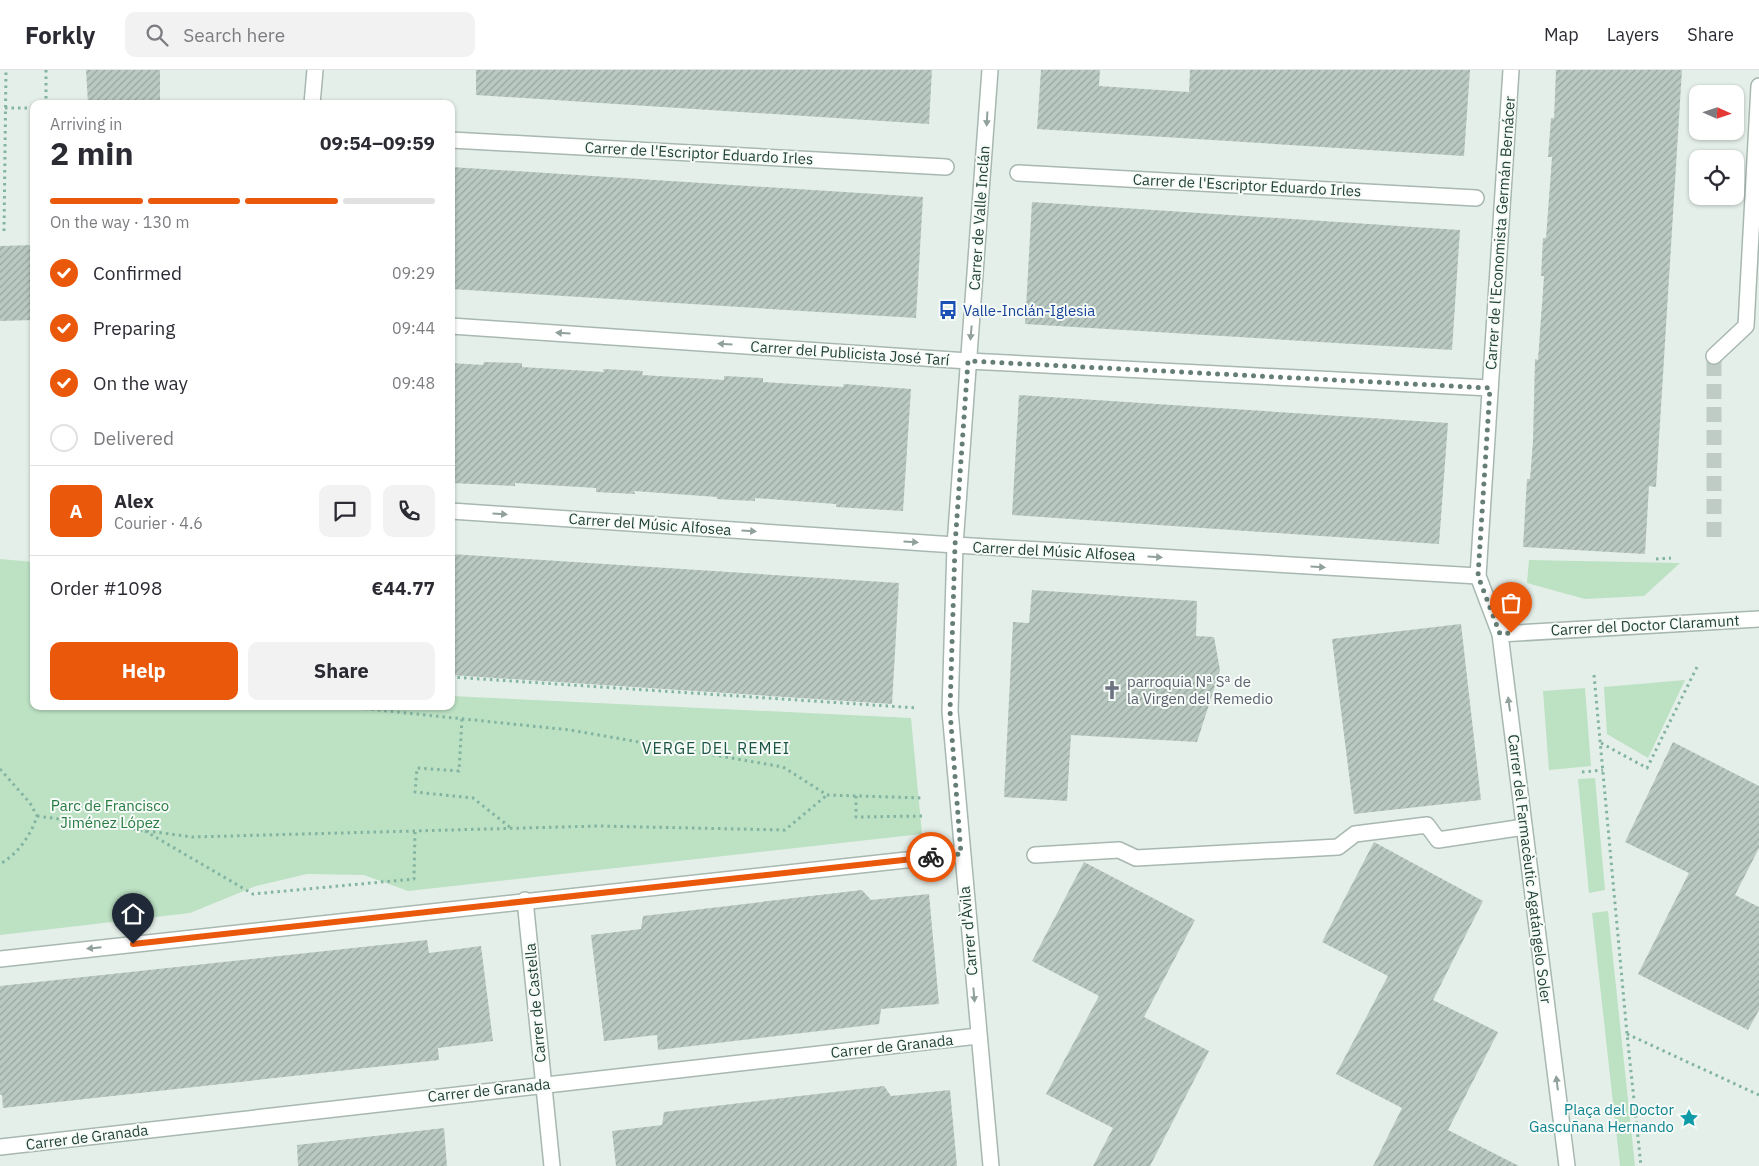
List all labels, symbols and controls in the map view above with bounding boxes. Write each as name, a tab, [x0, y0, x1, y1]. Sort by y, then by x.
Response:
search box	[125, 12, 475, 57]
text: Forkly	[25, 19, 95, 51]
icon: search	[143, 21, 171, 49]
text: Search here	[183, 23, 285, 47]
text: Map	[1544, 23, 1579, 46]
text: Layers	[1607, 23, 1659, 46]
text: Share	[1687, 23, 1734, 46]
north arrow	[1689, 85, 1744, 140]
map controls	[1689, 85, 1744, 205]
street label: Carrer de l'Economista Germán Bernácer	[1481, 95, 1519, 371]
one-way arrow	[982, 111, 990, 127]
text: Arriving in	[50, 114, 122, 134]
text: 09:54–09:59	[320, 131, 435, 155]
text: 2 min	[50, 132, 134, 174]
street label: Carrer de l'Escriptor Eduardo Irles	[584, 138, 814, 168]
street label: Carrer de Valle Inclán	[964, 145, 994, 291]
button: locate	[1689, 150, 1744, 205]
street label: Carrer de l'Escriptor Eduardo Irles	[1132, 170, 1362, 200]
text: On the way · 130 m	[50, 212, 189, 232]
icon: check	[50, 259, 78, 287]
text: Confirmed	[93, 261, 182, 285]
text: 09:29	[392, 263, 435, 283]
bus stop icon: Valle-Inclán-Iglesia	[937, 299, 959, 321]
place label: Valle-Inclán-Iglesia	[963, 301, 1095, 320]
icon: check	[50, 314, 78, 342]
text: Preparing	[93, 316, 175, 340]
text: 09:44	[392, 318, 435, 338]
one-way arrow	[966, 325, 974, 341]
one-way arrow	[554, 329, 570, 337]
street label: Carrer del Publicista José Tarí	[750, 337, 950, 369]
one-way arrow	[716, 340, 732, 348]
icon: check	[50, 369, 78, 397]
text: On the way	[93, 371, 188, 395]
text: 09:48	[392, 373, 435, 393]
text: Delivered	[93, 426, 174, 450]
button: chat	[319, 485, 371, 537]
button: phone	[383, 485, 435, 537]
text: Alex	[114, 489, 154, 513]
text: A	[69, 499, 83, 523]
street label: Carrer del Músic Alfosea	[568, 509, 732, 539]
one-way arrow	[492, 510, 508, 518]
text: Courier · 4.6	[114, 513, 203, 533]
one-way arrow	[742, 527, 758, 535]
street label: Carrer del Músic Alfosea	[972, 537, 1136, 565]
one-way arrow	[904, 539, 920, 547]
one-way arrow	[1148, 554, 1164, 562]
one-way arrow	[1310, 564, 1326, 572]
text: Order #1098	[50, 576, 162, 600]
text: €44.77	[372, 576, 435, 600]
pin	[1490, 582, 1532, 633]
icon: bag	[1497, 589, 1525, 617]
street label: Carrer del Doctor Claramunt	[1550, 611, 1740, 639]
button: Help	[50, 642, 238, 700]
button: Share	[248, 642, 435, 700]
place label: parroquia Nª Sª de la Virgen del Remedio	[1127, 672, 1273, 708]
church icon: parroquia Nª Sª de la Virgen del Remedio	[1101, 679, 1123, 701]
one-way arrow	[1505, 695, 1513, 711]
street label: Carrer del Farmacèutic Agatángelo Soler	[1504, 733, 1556, 1005]
district label: VERGE DEL REMEI	[642, 738, 790, 758]
park label: Parc de Francisco Jiménez López	[51, 796, 169, 832]
courier	[906, 832, 956, 882]
icon: bike	[917, 843, 945, 871]
street label: Carrer d'Àvila	[955, 886, 981, 976]
pin	[112, 893, 154, 944]
icon: home	[119, 900, 147, 928]
street label: Carrer de Castella	[520, 942, 550, 1064]
one-way arrow	[86, 944, 102, 952]
one-way arrow	[971, 987, 979, 1003]
street label: Carrer de Granada	[830, 1030, 954, 1062]
street label: Carrer de Granada	[427, 1074, 551, 1106]
one-way arrow	[1553, 1075, 1561, 1091]
place label: Plaça del Doctor Gascuñana Hernando	[1529, 1100, 1674, 1136]
place icon: Plaça del Doctor Gascuñana Hernando	[1678, 1107, 1700, 1129]
street label: Carrer de Granada	[25, 1120, 149, 1154]

